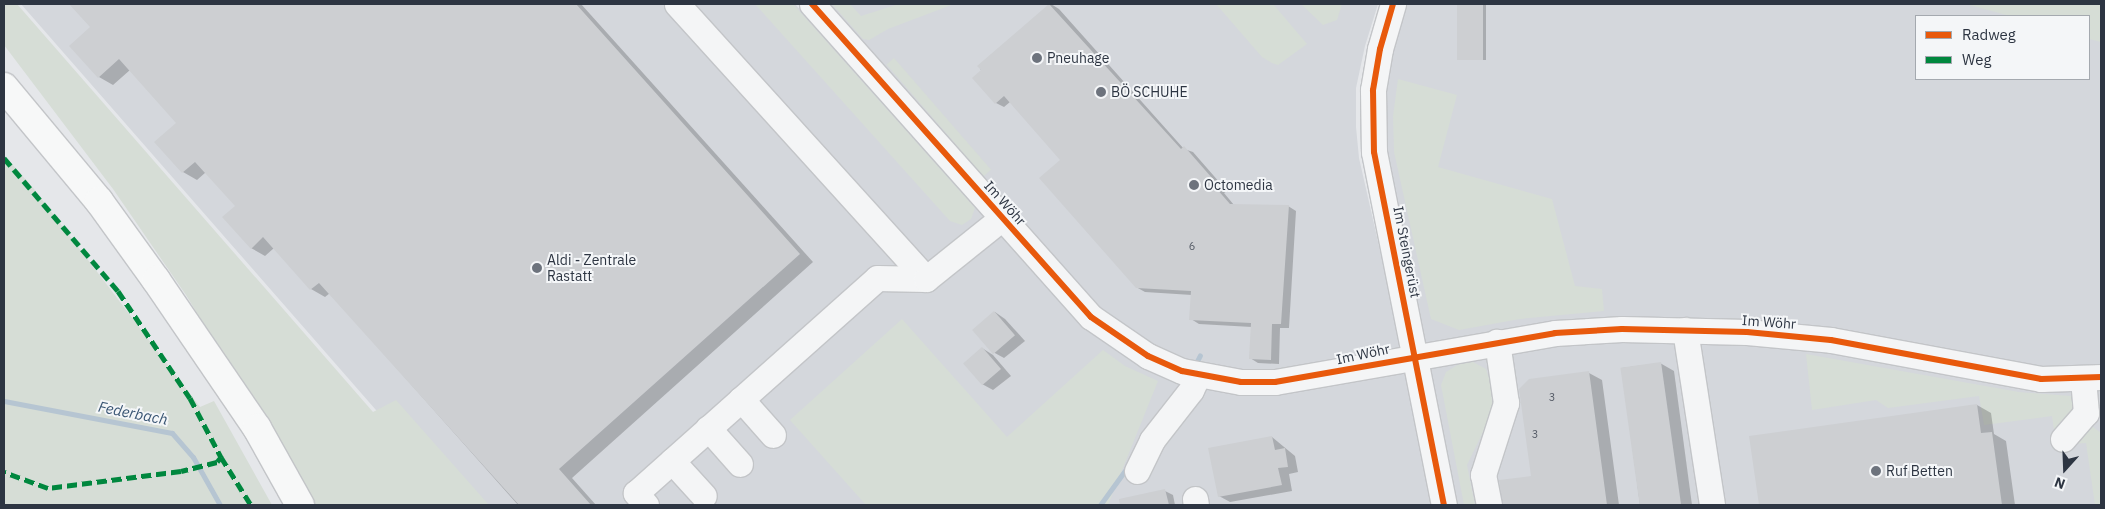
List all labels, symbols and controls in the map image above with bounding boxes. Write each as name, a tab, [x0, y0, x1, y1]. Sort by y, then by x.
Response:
legend	[1915, 15, 2090, 80]
text: Radweg	[1962, 25, 2016, 44]
place label: Pneuhage	[1047, 50, 1109, 66]
text: Weg	[1962, 50, 1991, 69]
marker: Pneuhage	[1031, 52, 1043, 64]
place label: BÖ SCHUHE	[1111, 84, 1188, 100]
marker: BÖ SCHUHE	[1095, 86, 1107, 98]
street label: Im Wöhr	[981, 177, 1029, 229]
place label: Octomedia	[1204, 177, 1273, 193]
marker: Octomedia	[1188, 179, 1200, 191]
street label: Im Steingerüst	[1390, 205, 1424, 299]
house number: 6	[1189, 239, 1195, 253]
place label: Aldi - Zentrale Rastatt	[547, 252, 636, 284]
marker: Aldi - Zentrale Rastatt	[531, 262, 543, 274]
street label: Im Wöhr	[1741, 312, 1797, 332]
street label: Im Wöhr	[1335, 340, 1391, 368]
house number: 3	[1549, 390, 1555, 404]
water label: Federbach	[97, 397, 169, 429]
house number: 3	[1532, 427, 1538, 441]
north arrow	[2040, 444, 2090, 494]
place label: Ruf Betten	[1886, 463, 1953, 479]
marker: Ruf Betten	[1870, 465, 1882, 477]
text: N	[2052, 473, 2068, 493]

